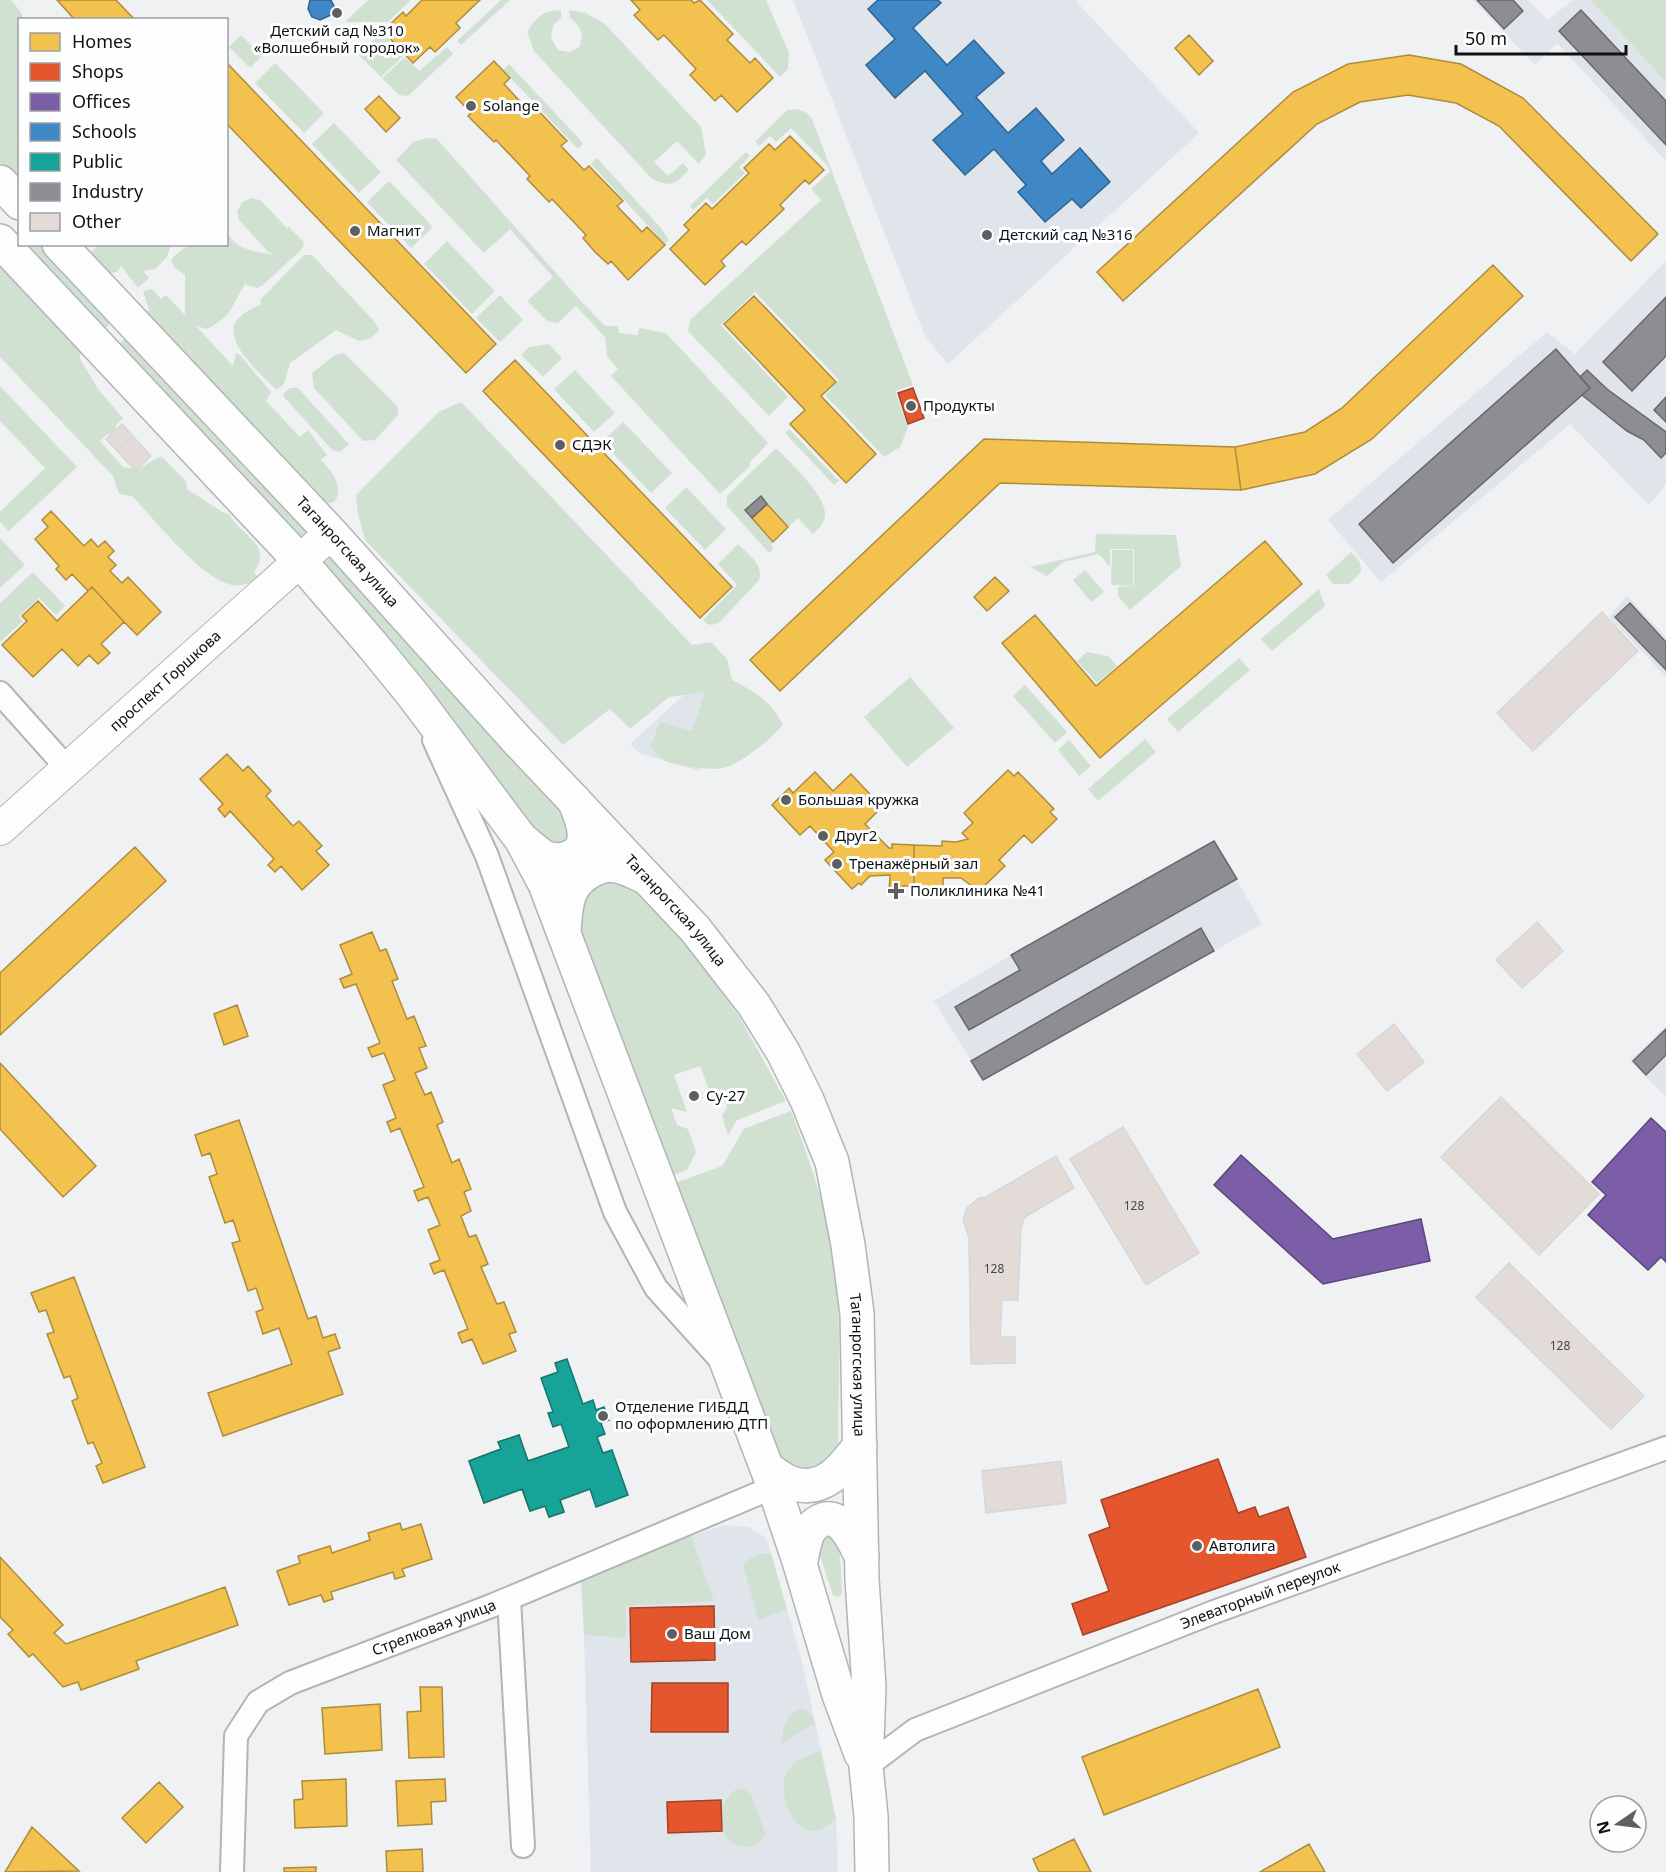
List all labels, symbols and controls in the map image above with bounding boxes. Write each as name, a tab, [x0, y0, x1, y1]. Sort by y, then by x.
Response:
marker: Детский сад №310 «Волшебный городок»	[330, 6, 344, 20]
legend	[18, 18, 228, 246]
scale bar	[1456, 18, 1626, 56]
place label: Детский сад №310 «Волшебный городок»	[254, 20, 421, 57]
text: 50 m	[1465, 26, 1507, 50]
text: Homes	[72, 29, 132, 53]
text: Shops	[72, 59, 124, 83]
text: Offices	[72, 89, 131, 113]
place label: Solange	[483, 95, 540, 115]
marker: Solange	[464, 99, 478, 113]
text: Schools	[72, 119, 137, 143]
text: Public	[72, 149, 123, 173]
text: Industry	[72, 179, 144, 203]
text: Other	[72, 209, 122, 233]
place label: Магнит	[367, 220, 421, 240]
marker: Магнит	[348, 224, 362, 238]
place label: Детский сад №316	[999, 224, 1133, 244]
marker: Детский сад №316	[980, 228, 994, 242]
place label: Продукты	[923, 395, 995, 415]
marker: Продукты	[904, 399, 918, 413]
place label: СДЭК	[572, 434, 612, 454]
marker: СДЭК	[553, 438, 567, 452]
street label: Таганрогская улица	[293, 492, 404, 611]
street label: проспект Горшкова	[105, 625, 225, 735]
place label: Большая кружка	[798, 789, 919, 809]
marker: Большая кружка	[779, 793, 793, 807]
place label: Друг2	[835, 825, 877, 845]
marker: Друг2	[816, 829, 830, 843]
street label: Таганрогская улица	[621, 850, 731, 970]
place label: Тренажёрный зал	[849, 853, 978, 873]
marker: Тренажёрный зал	[830, 857, 844, 871]
place label: Поликлиника №41	[910, 880, 1045, 900]
marker: Поликлиника №41	[887, 882, 905, 900]
place label: Су-27	[706, 1085, 745, 1105]
marker: Су-27	[687, 1089, 701, 1103]
house number: 128	[1124, 1197, 1144, 1214]
house number: 128	[984, 1260, 1004, 1277]
street label: Таганрогская улица	[846, 1292, 870, 1437]
house number: 128	[1550, 1337, 1570, 1354]
place label: Отделение ГИБДД по оформлению ДТП	[615, 1396, 768, 1433]
marker: Отделение ГИБДД по оформлению ДТП	[596, 1409, 610, 1423]
place label: Автолига	[1209, 1535, 1276, 1555]
marker: Автолига	[1190, 1539, 1204, 1553]
street label: Элеваторный переулок	[1177, 1556, 1343, 1633]
street label: Стрелковая улица	[369, 1594, 499, 1660]
place label: Ваш Дом	[684, 1623, 751, 1643]
marker: Ваш Дом	[665, 1627, 679, 1641]
north arrow	[1588, 1794, 1648, 1854]
text: N	[1591, 1819, 1616, 1837]

